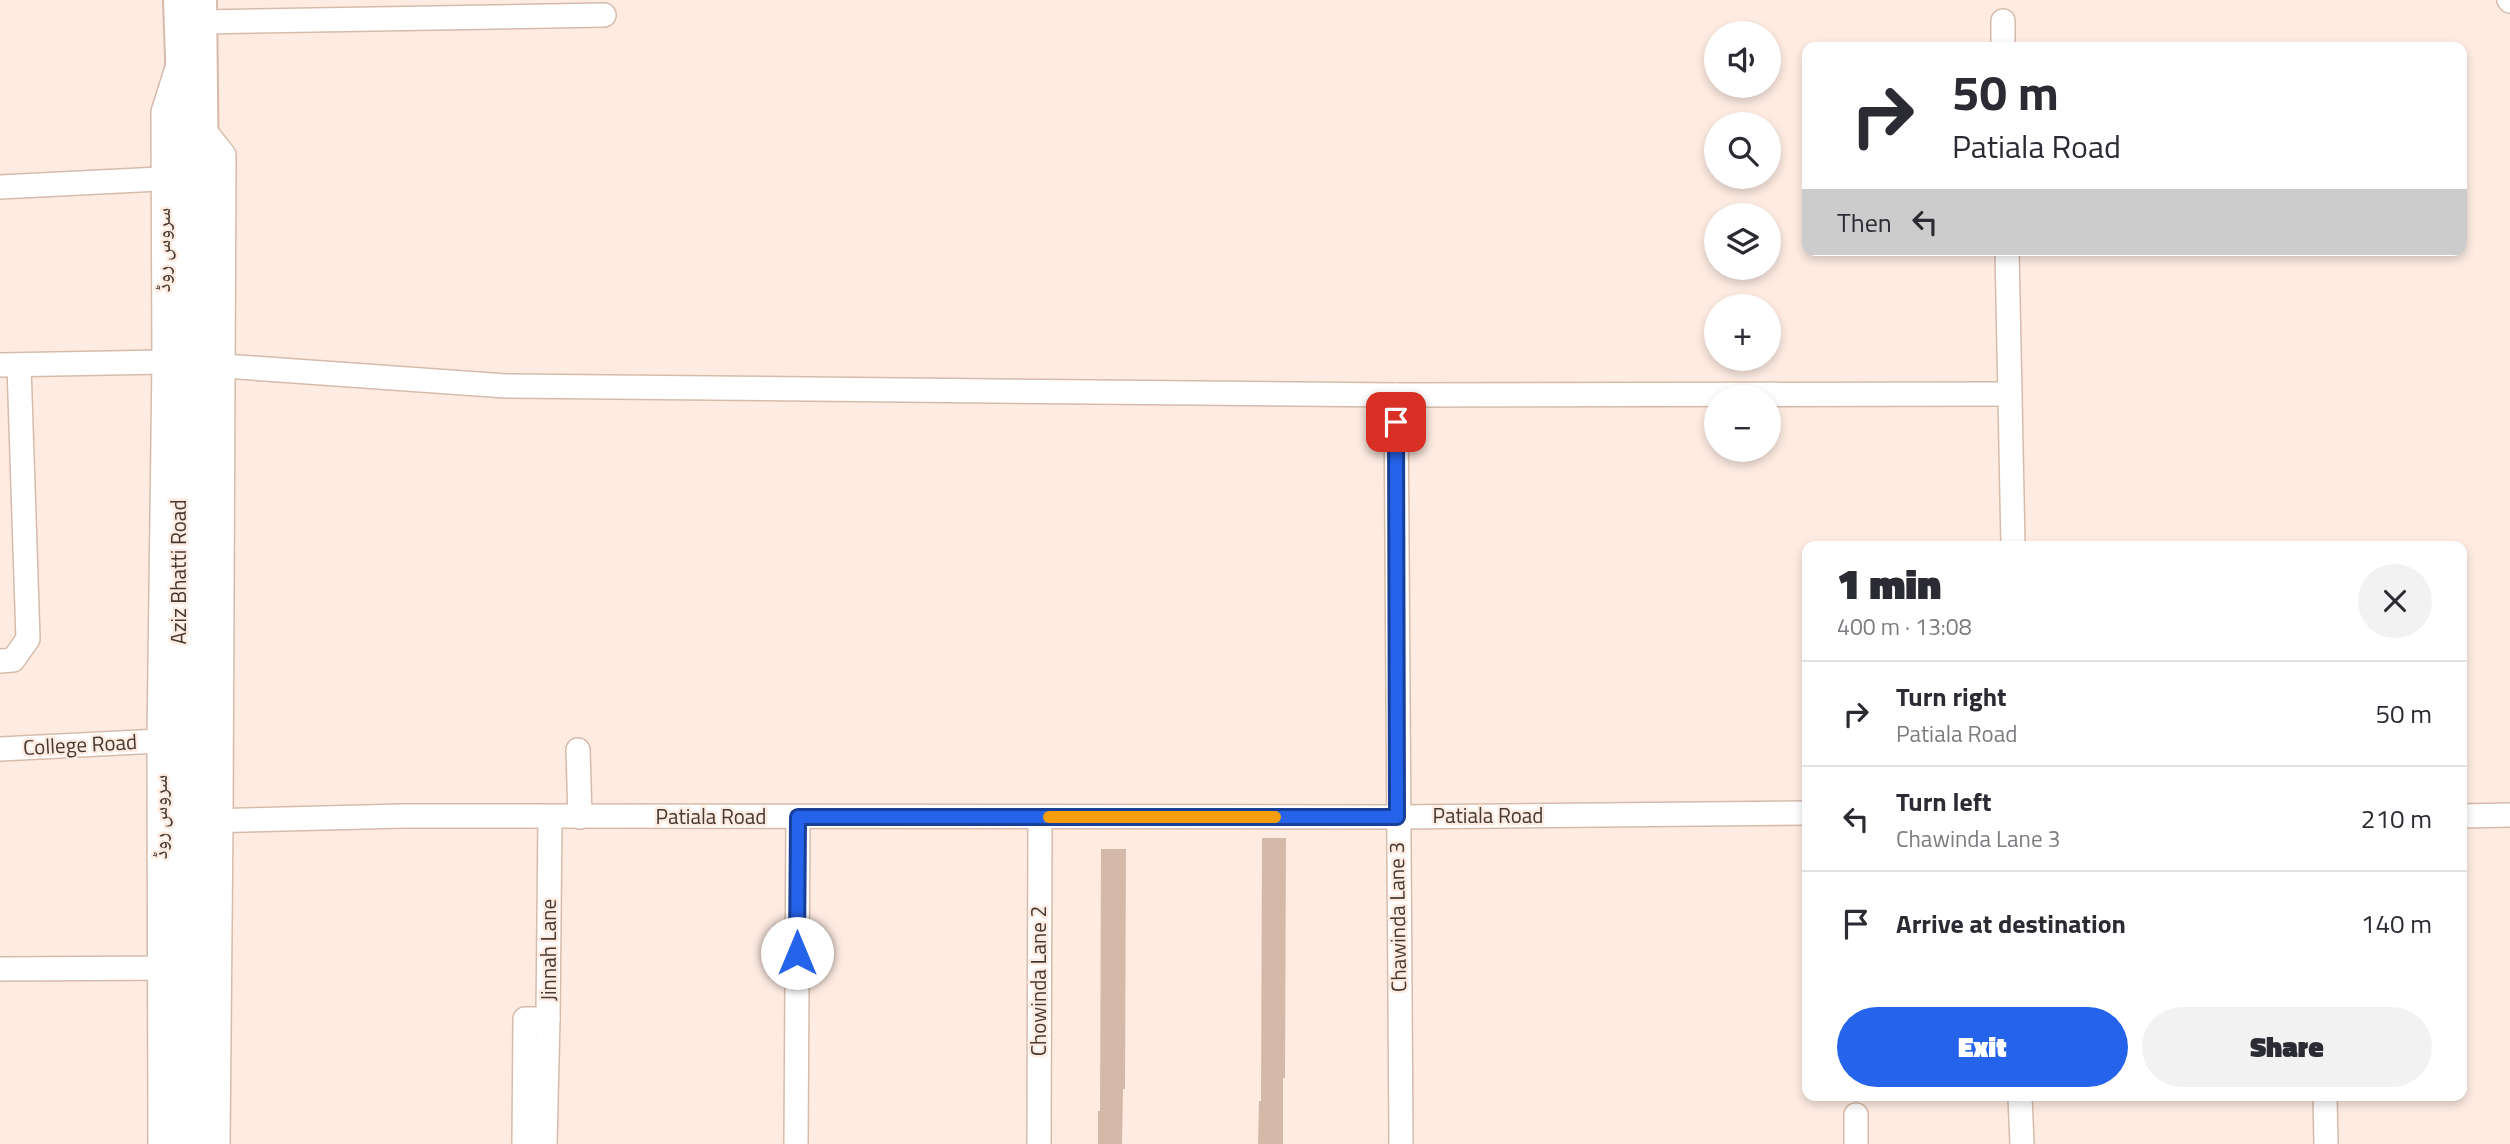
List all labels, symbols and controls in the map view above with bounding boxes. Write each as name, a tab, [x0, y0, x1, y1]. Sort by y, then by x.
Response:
map controls	[1704, 21, 1781, 462]
button: sound	[1704, 21, 1781, 98]
text: 50 m	[1952, 54, 2059, 129]
icon: right	[1837, 70, 1928, 161]
button: search	[1704, 112, 1781, 189]
text: Patiala Road	[1952, 122, 2121, 170]
button: layers	[1704, 203, 1781, 280]
text: Then	[1837, 203, 1892, 242]
icon: left	[1906, 203, 1944, 241]
street label: سروس روڈ	[146, 208, 178, 292]
button: +	[1704, 294, 1781, 371]
button: −	[1704, 385, 1781, 462]
pin	[1366, 392, 1426, 452]
icon: arrive	[1377, 403, 1415, 441]
street label: Aziz Bhatti Road	[162, 499, 194, 645]
text: 1 min	[1837, 551, 1941, 615]
button: close	[2358, 564, 2432, 638]
text: 400 m · 13:08	[1837, 609, 1972, 644]
text: Turn right	[1896, 677, 2007, 716]
text: 50 m	[2375, 694, 2432, 733]
icon: right	[1837, 695, 1875, 733]
text: Patiala Road	[1896, 716, 2017, 751]
street label: College Road	[22, 725, 138, 763]
street label: سروس روڈ	[143, 775, 175, 859]
text: Turn left	[1896, 782, 1991, 821]
street label: Patiala Road	[1433, 799, 1543, 831]
text: 210 m	[2361, 799, 2432, 838]
street label: Patiala Road	[656, 800, 766, 832]
icon: left	[1837, 800, 1875, 838]
text: Chawinda Lane 3	[1896, 821, 2061, 856]
street label: Chawinda Lane 3	[1380, 842, 1414, 992]
street label: Jinnah Lane	[532, 899, 564, 1001]
text: Arrive at destination	[1896, 904, 2126, 943]
text: 140 m	[2361, 904, 2432, 943]
icon: arrive	[1837, 905, 1875, 943]
street label: Chowinda Lane 2	[1022, 906, 1054, 1056]
position arrow	[760, 916, 834, 990]
button: Exit	[1837, 1007, 2128, 1087]
button: Share	[2142, 1007, 2432, 1087]

